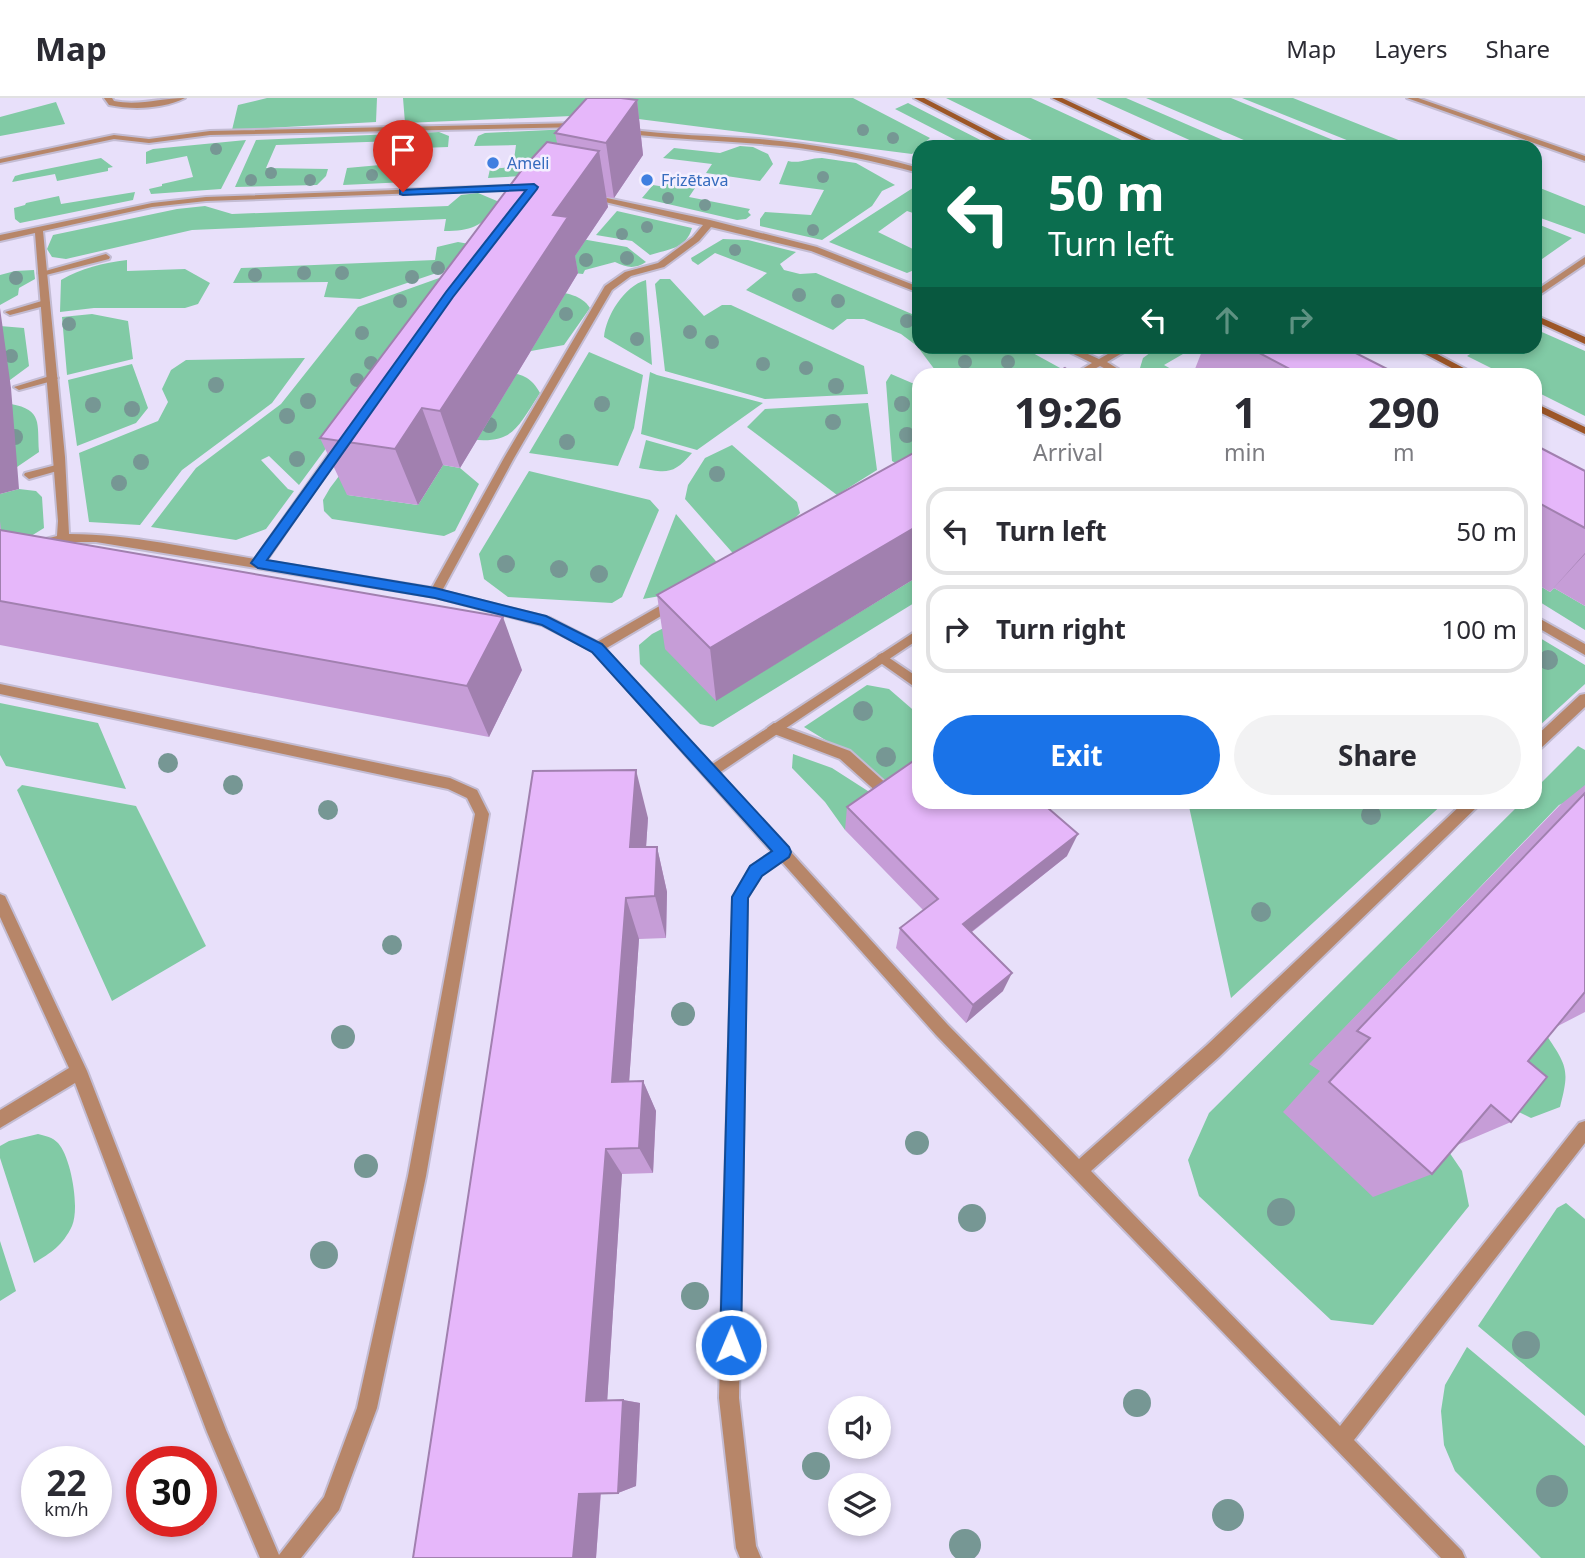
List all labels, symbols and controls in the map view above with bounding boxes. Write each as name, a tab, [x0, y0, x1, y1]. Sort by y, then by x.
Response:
text: Map	[35, 26, 107, 71]
text: Map	[1286, 32, 1336, 65]
text: Layers	[1374, 32, 1448, 65]
text: Share	[1486, 32, 1550, 65]
pin	[373, 120, 433, 192]
icon: arrive	[384, 131, 422, 169]
place label: Ameli	[507, 152, 549, 174]
marker: Ameli	[485, 155, 501, 171]
text: 50 m	[1048, 159, 1165, 225]
icon: left	[933, 168, 1024, 259]
place label: Frizētava	[661, 169, 728, 191]
marker: Frizētava	[639, 172, 655, 188]
text: Turn left	[1048, 222, 1174, 265]
icon: left	[1135, 301, 1173, 339]
icon: ahead	[1208, 301, 1246, 339]
icon: right	[1281, 301, 1319, 339]
text: 19:26	[1014, 383, 1122, 440]
text: 1	[1233, 383, 1257, 440]
text: 290	[1368, 383, 1440, 440]
text: Arrival	[1033, 436, 1103, 468]
text: min	[1224, 436, 1266, 468]
text: m	[1393, 436, 1415, 468]
icon: left	[937, 512, 975, 550]
text: Turn left	[996, 513, 1107, 549]
text: 50 m	[1456, 513, 1517, 549]
icon: right	[937, 610, 975, 648]
text: Turn right	[996, 611, 1126, 647]
text: 100 m	[1441, 611, 1517, 647]
button: Exit	[933, 715, 1220, 795]
button: Share	[1234, 715, 1521, 795]
position arrow	[694, 1308, 768, 1382]
map controls	[828, 1396, 891, 1536]
button: sound	[828, 1396, 891, 1459]
speed limit sign: 30	[126, 1446, 217, 1537]
text: 22	[46, 1459, 87, 1506]
button: layers	[828, 1473, 891, 1536]
text: km/h	[44, 1497, 89, 1521]

